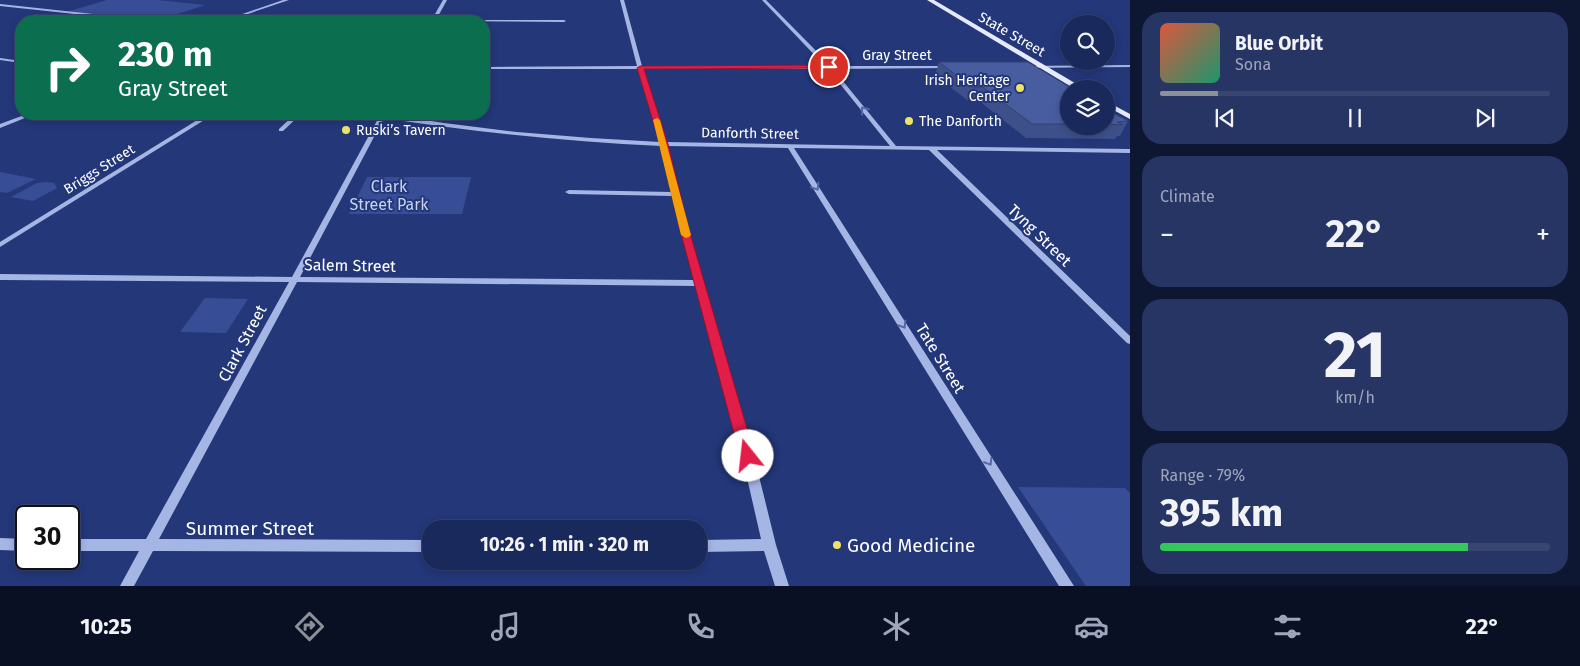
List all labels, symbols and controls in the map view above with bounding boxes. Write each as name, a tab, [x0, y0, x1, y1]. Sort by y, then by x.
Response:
street label: State Street	[975, 8, 1049, 61]
map controls	[1060, 15, 1115, 135]
button: search	[1060, 15, 1115, 70]
text: Blue Orbit	[1235, 32, 1323, 55]
text: 230 m	[118, 33, 212, 75]
icon: right	[35, 35, 100, 100]
pin	[808, 46, 850, 88]
street label: Gray Street	[862, 47, 933, 64]
icon: arrive	[815, 53, 843, 81]
text: Sona	[1235, 55, 1271, 74]
place label: Irish Heritage Center	[924, 72, 1011, 105]
text: Gray Street	[118, 75, 228, 102]
button: layers	[1060, 80, 1115, 135]
marker: Irish Heritage Center	[1014, 82, 1026, 94]
icon: previous	[1211, 104, 1239, 132]
icon: pause	[1341, 104, 1369, 132]
icon: next	[1471, 104, 1499, 132]
one-way arrow	[861, 106, 870, 115]
place label: The Danforth	[919, 113, 1002, 130]
marker: The Danforth	[903, 115, 915, 127]
place label: Ruski’s Tavern	[356, 122, 446, 139]
marker: Ruski’s Tavern	[340, 124, 352, 136]
street label: Danforth Street	[701, 124, 800, 143]
street label: Briggs Street	[61, 140, 139, 198]
park label: Clark Street Park	[349, 177, 429, 214]
one-way arrow	[810, 182, 820, 191]
text: Climate	[1160, 187, 1215, 206]
street label: Tyng Street	[1004, 200, 1075, 270]
text: 22°	[1325, 211, 1385, 257]
text: −	[1160, 218, 1174, 251]
text: +	[1536, 218, 1550, 251]
street label: Salem Street	[304, 255, 396, 276]
street label: Clark Street	[214, 301, 271, 385]
text: 21	[1324, 316, 1386, 394]
one-way arrow	[896, 319, 906, 328]
street label: Tate Street	[912, 320, 969, 397]
text: km/h	[1335, 388, 1375, 407]
position arrow	[721, 429, 773, 481]
one-way arrow	[983, 457, 992, 466]
text: Range · 79%	[1160, 466, 1245, 485]
text: 395 km	[1160, 490, 1283, 536]
speed limit sign: 30	[15, 505, 80, 570]
street label: Summer Street	[186, 517, 314, 540]
text: 10:26 · 1 min · 320 m	[480, 533, 649, 556]
place label: Good Medicine	[847, 534, 975, 557]
marker: Good Medicine	[831, 539, 843, 551]
icon: directions	[292, 609, 327, 644]
icon: music	[488, 609, 523, 644]
icon: phone	[683, 609, 718, 644]
icon: climate	[879, 609, 914, 644]
icon: car	[1074, 609, 1109, 644]
icon: filters	[1270, 609, 1305, 644]
text: 10:25	[80, 613, 132, 640]
text: 22°	[1466, 613, 1500, 640]

